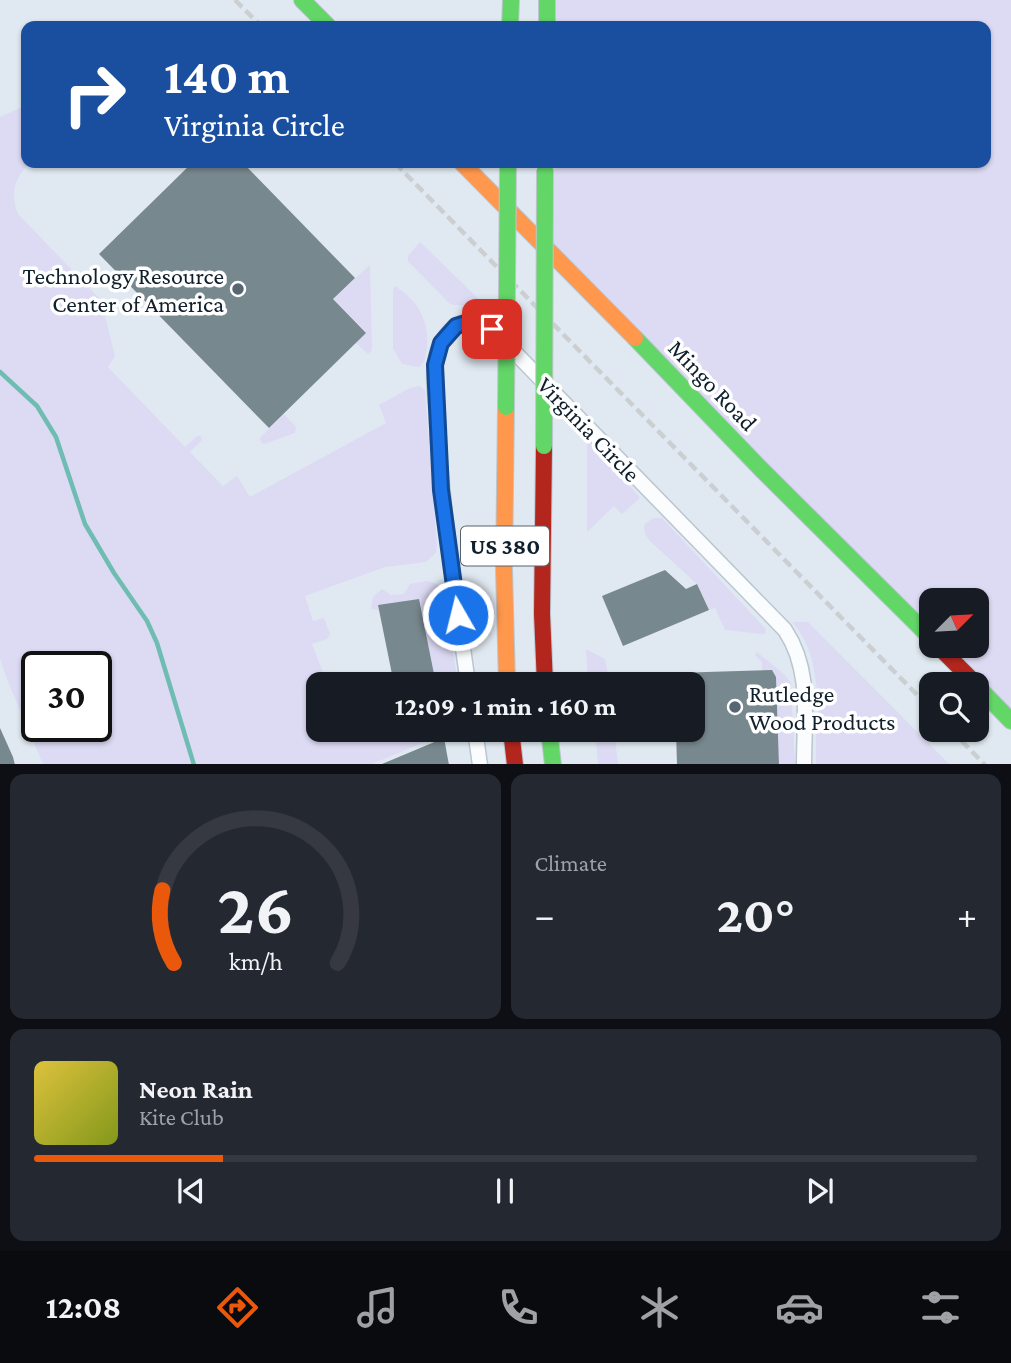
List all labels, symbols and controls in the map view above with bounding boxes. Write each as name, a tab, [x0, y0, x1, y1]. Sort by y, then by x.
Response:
icon: right	[49, 49, 140, 140]
text: 140 m	[164, 49, 289, 104]
text: Virginia Circle	[164, 107, 345, 143]
place label: Technology Resource Center of America	[22, 262, 224, 317]
marker: Technology Resource Center of America	[230, 281, 246, 297]
pin	[462, 299, 522, 359]
icon: arrive	[473, 310, 511, 348]
street label: Mingo Road	[663, 334, 763, 436]
street label: Virginia Circle	[532, 371, 646, 487]
road number: US 380	[461, 526, 549, 566]
position arrow	[421, 578, 495, 652]
north arrow	[919, 588, 989, 658]
map controls	[919, 588, 989, 742]
speed limit sign: 30	[21, 651, 112, 742]
button: search	[919, 672, 989, 742]
place label: Rutledge Wood Products	[749, 680, 895, 735]
text: 12:09 · 1 min · 160 m	[395, 692, 616, 721]
marker: Rutledge Wood Products	[727, 699, 743, 715]
text: Climate	[535, 850, 607, 876]
text: 26	[217, 868, 294, 949]
text: 20°	[717, 885, 795, 943]
text: −	[535, 894, 555, 936]
text: +	[957, 894, 977, 936]
text: km/h	[228, 947, 282, 974]
text: Neon Rain	[139, 1075, 253, 1104]
text: Kite Club	[139, 1104, 224, 1130]
icon: previous	[172, 1172, 210, 1210]
icon: pause	[486, 1172, 524, 1210]
icon: next	[801, 1172, 839, 1210]
icon: directions	[213, 1283, 262, 1332]
icon: music	[353, 1283, 402, 1332]
icon: phone	[494, 1283, 543, 1332]
icon: climate	[635, 1283, 684, 1332]
icon: car	[775, 1283, 824, 1332]
icon: filters	[916, 1283, 965, 1332]
text: 12:08	[46, 1289, 121, 1325]

